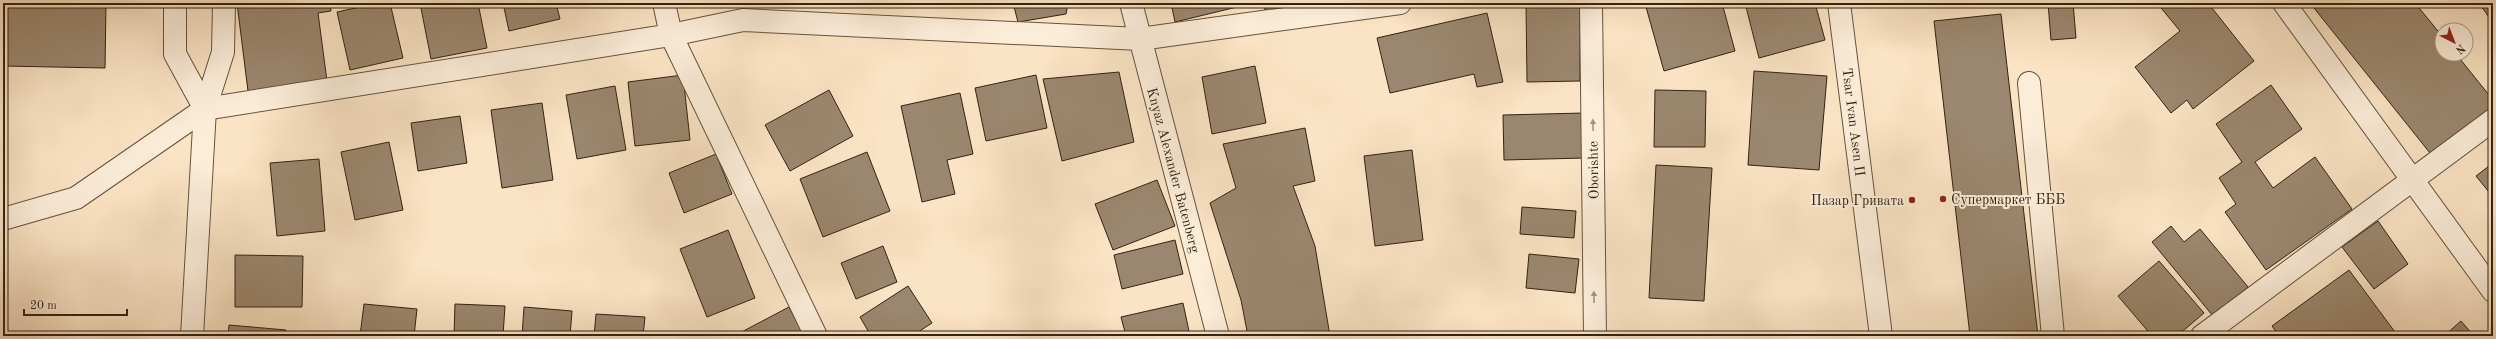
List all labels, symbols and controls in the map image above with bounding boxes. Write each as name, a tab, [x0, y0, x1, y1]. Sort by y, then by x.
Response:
north arrow	[2434, 22, 2474, 62]
text: N	[2452, 41, 2466, 56]
street label: Tsar Ivan Asen II	[1839, 67, 1867, 177]
street label: Knyaz Alexander Batenberg	[1144, 86, 1202, 255]
one-way arrow	[1589, 119, 1596, 131]
street label: Oborishte	[1586, 141, 1602, 199]
place label: Супермаркет БББ	[1951, 193, 2065, 207]
place label: Пазар Гривата	[1811, 194, 1904, 208]
marker: Супермаркет БББ	[1938, 194, 1948, 204]
marker: Пазар Гривата	[1907, 195, 1917, 205]
one-way arrow	[1591, 290, 1597, 303]
scale bar	[24, 291, 127, 317]
text: 20 m	[30, 300, 57, 312]

